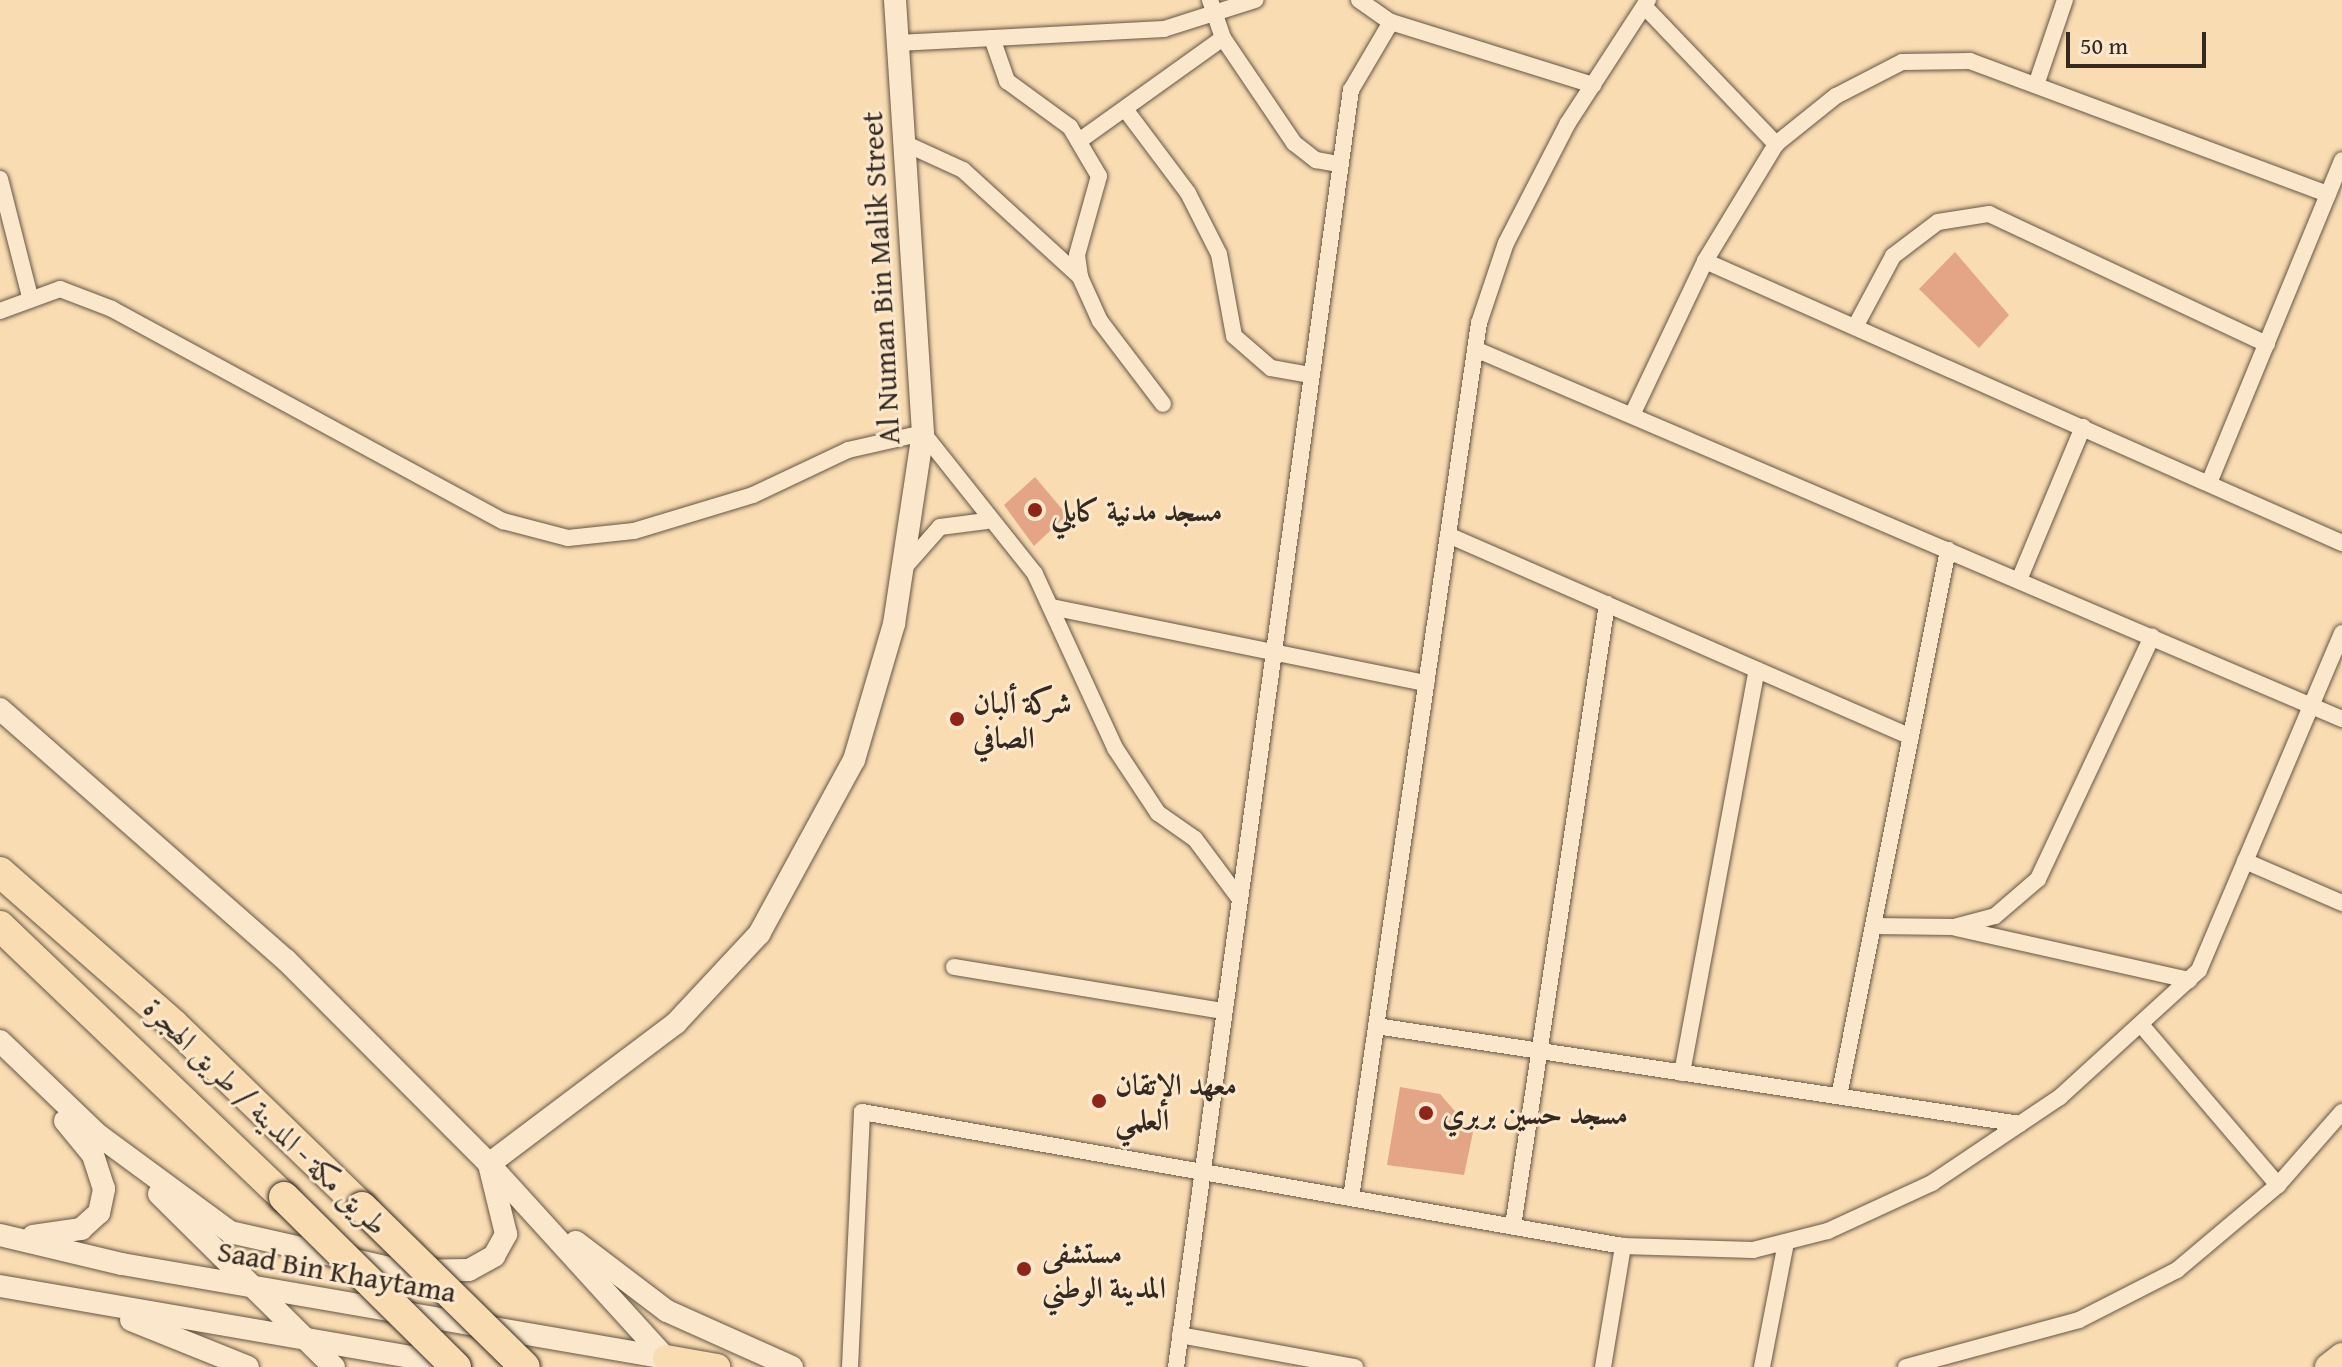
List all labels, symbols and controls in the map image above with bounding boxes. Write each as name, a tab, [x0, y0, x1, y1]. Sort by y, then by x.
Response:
scale bar	[2070, 16, 2210, 66]
text: 50 m	[2080, 28, 2128, 63]
street label: Al Numan Bin Malik Street	[853, 111, 907, 445]
place label: مسجد مدنية كابلي	[1051, 492, 1222, 528]
marker: مسجد مدنية كابلي	[1026, 501, 1044, 519]
place label: شركة ألبان الصافي	[973, 684, 1072, 754]
marker: شركة ألبان الصافي	[948, 710, 966, 728]
street label: طريق مكة - المدينة / طريق الهجرة	[136, 990, 396, 1242]
place label: معهد الإتقان العلمي	[1115, 1066, 1237, 1136]
marker: معهد الإتقان العلمي	[1090, 1092, 1108, 1110]
place label: مسجد حسين بربري	[1442, 1095, 1628, 1131]
marker: مسجد حسين بربري	[1417, 1104, 1435, 1122]
street label: Saad Bin Khaytama	[215, 1232, 459, 1310]
place label: مستشفى المدينة الوطني	[1042, 1234, 1166, 1304]
marker: مستشفى المدينة الوطني	[1013, 1258, 1035, 1280]

